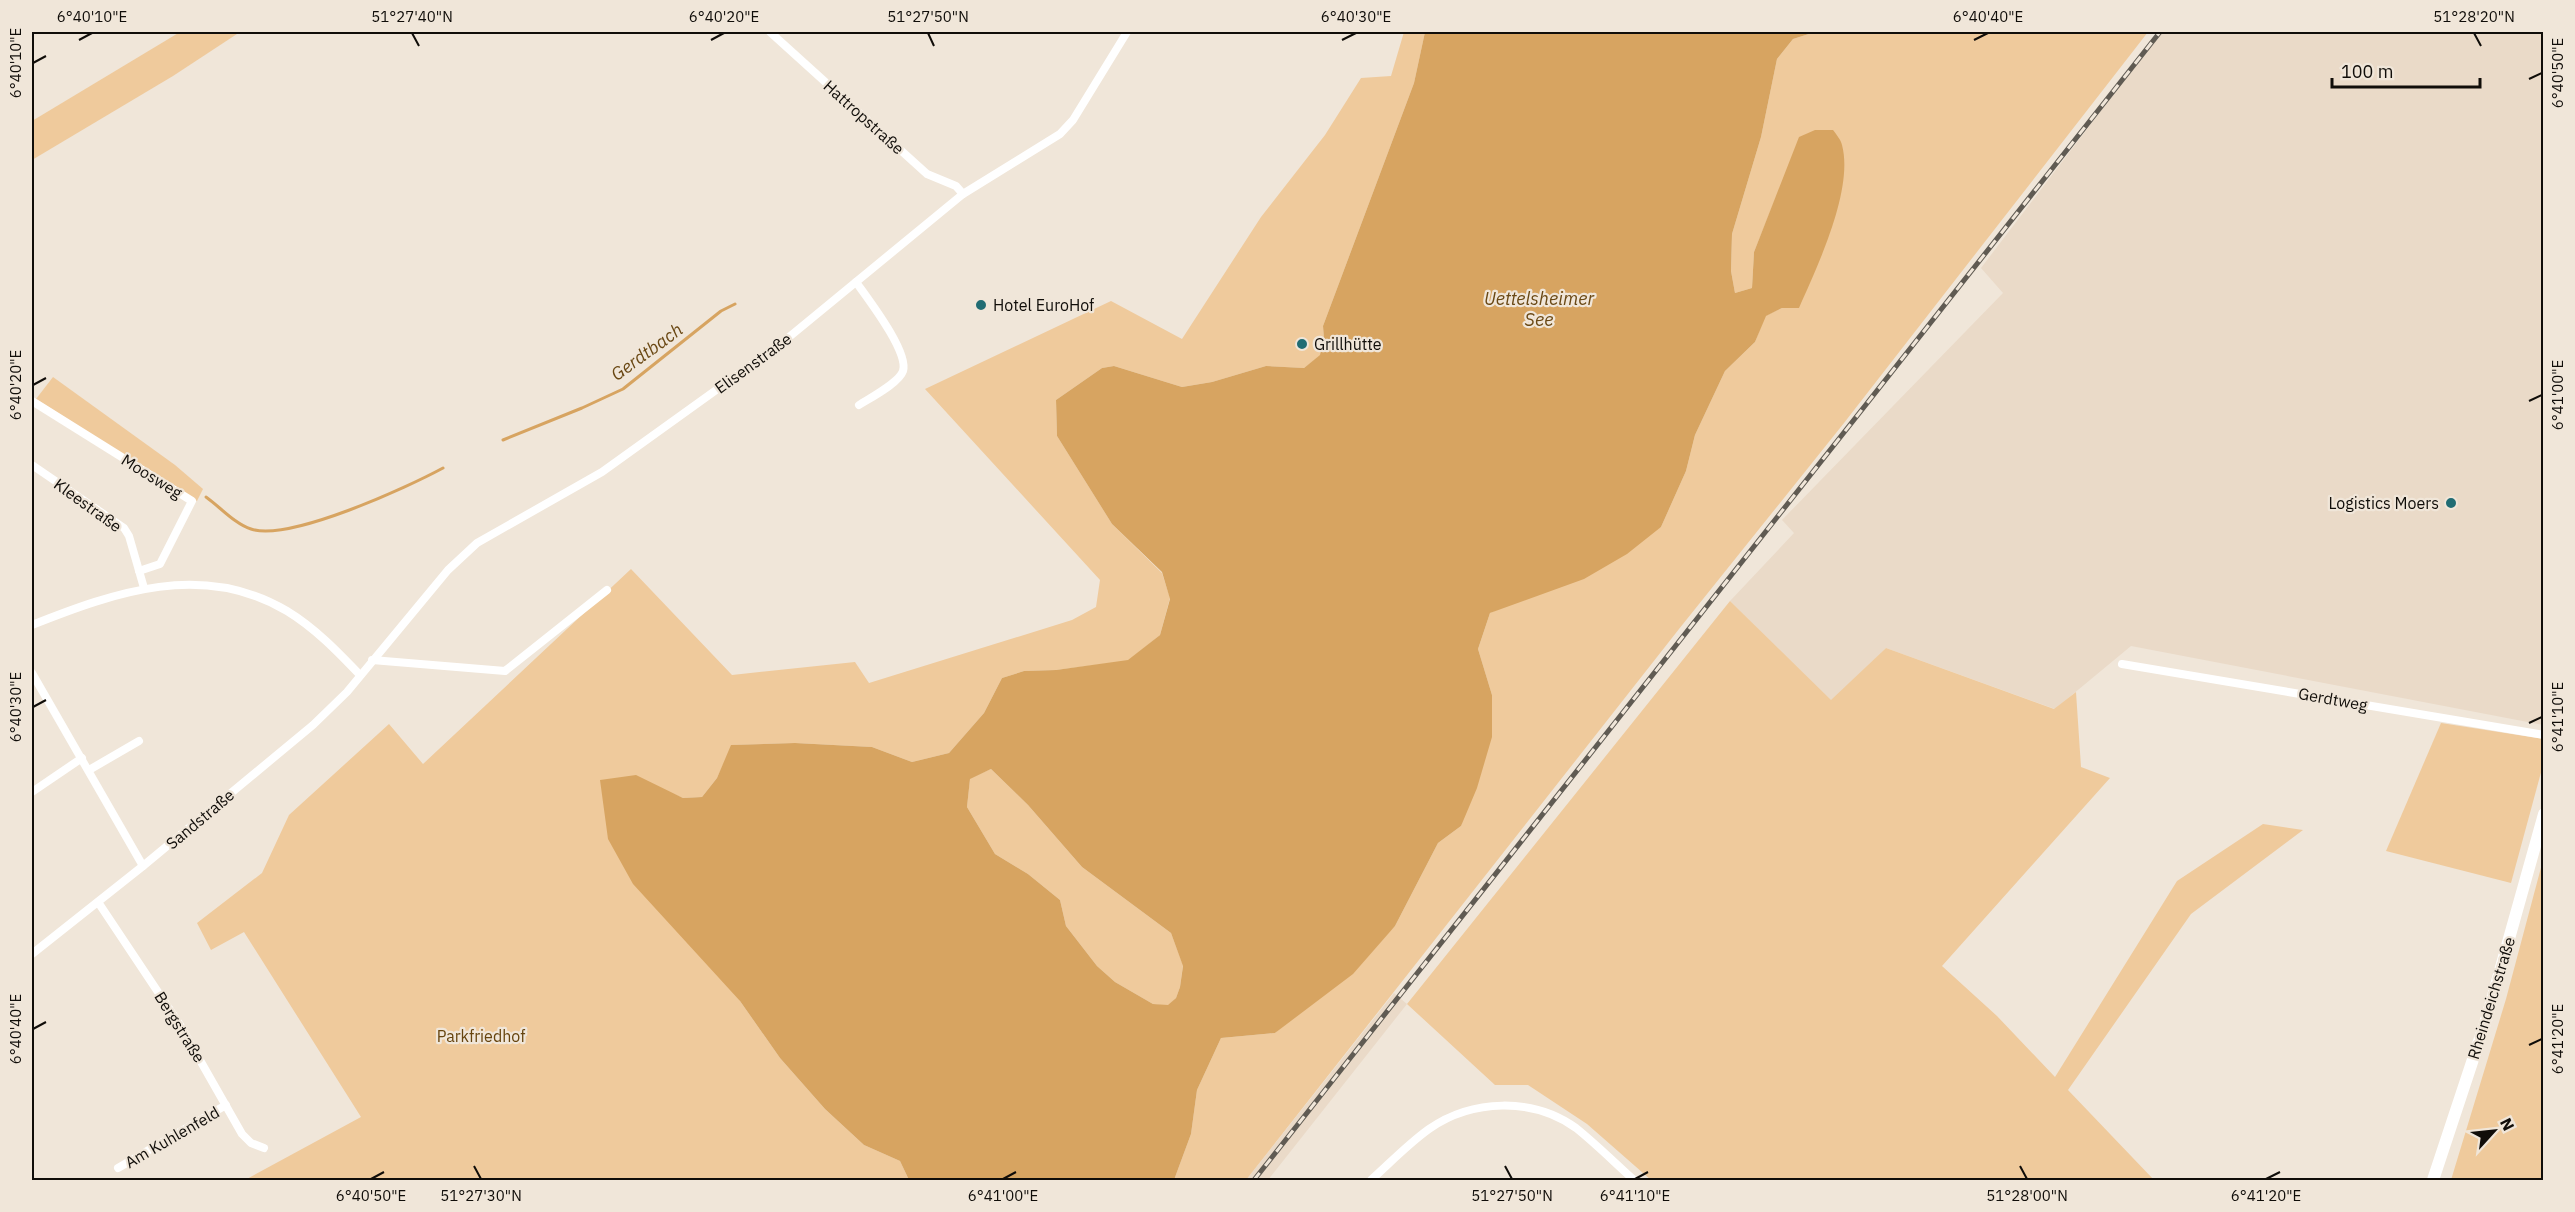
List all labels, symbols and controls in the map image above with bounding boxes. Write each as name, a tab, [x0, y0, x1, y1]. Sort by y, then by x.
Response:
text: 6°40'10"E	[57, 7, 127, 26]
text: 51°27'40"N	[371, 7, 453, 26]
text: 6°40'20"E	[689, 7, 759, 26]
text: 51°27'50"N	[887, 7, 969, 26]
text: 6°40'30"E	[1321, 7, 1391, 26]
text: 6°40'40"E	[1953, 7, 2023, 26]
text: 51°28'20"N	[2433, 7, 2515, 26]
text: 6°40'10"E	[6, 28, 25, 98]
text: 6°40'50"E	[2548, 38, 2567, 108]
scale bar	[2332, 51, 2480, 89]
text: 100 m	[2341, 60, 2393, 83]
street label: Hattropstraße	[820, 76, 909, 159]
water label: Uettelsheimer See	[1484, 287, 1594, 331]
place label: Hotel EuroHof	[993, 295, 1094, 315]
marker: Hotel EuroHof	[974, 298, 988, 312]
water label: Gerdtbach	[606, 318, 687, 385]
street label: Elisenstraße	[711, 328, 795, 398]
place label: Grillhütte	[1314, 334, 1382, 354]
marker: Grillhütte	[1295, 337, 1309, 351]
text: 6°40'20"E	[6, 350, 25, 420]
text: 6°41'00"E	[2548, 360, 2567, 430]
street label: Moosweg	[118, 449, 187, 503]
street label: Kleestraße	[50, 474, 126, 536]
place label: Logistics Moers	[2328, 493, 2439, 513]
marker: Logistics Moers	[2444, 496, 2458, 510]
text: 6°40'30"E	[6, 672, 25, 742]
text: 6°41'10"E	[2548, 682, 2567, 752]
street label: Gerdtweg	[2297, 683, 2370, 715]
street label: Sandstraße	[162, 785, 238, 853]
street label: Rheindeichstraße	[2463, 934, 2519, 1062]
street label: Bergstraße	[150, 988, 210, 1066]
text: 6°40'40"E	[6, 994, 25, 1064]
text: 6°41'20"E	[2548, 1004, 2567, 1074]
park label: Parkfriedhof	[437, 1026, 525, 1046]
north arrow	[2464, 1101, 2524, 1161]
street label: Am Kuhlenfeld	[121, 1102, 223, 1172]
text: N	[2496, 1114, 2519, 1134]
text: 6°40'50"E	[336, 1186, 406, 1205]
text: 51°27'30"N	[440, 1186, 522, 1205]
text: 6°41'00"E	[968, 1186, 1038, 1205]
text: 51°27'50"N	[1471, 1186, 1553, 1205]
text: 6°41'10"E	[1600, 1186, 1670, 1205]
text: 51°28'00"N	[1986, 1186, 2068, 1205]
text: 6°41'20"E	[2231, 1186, 2301, 1205]

